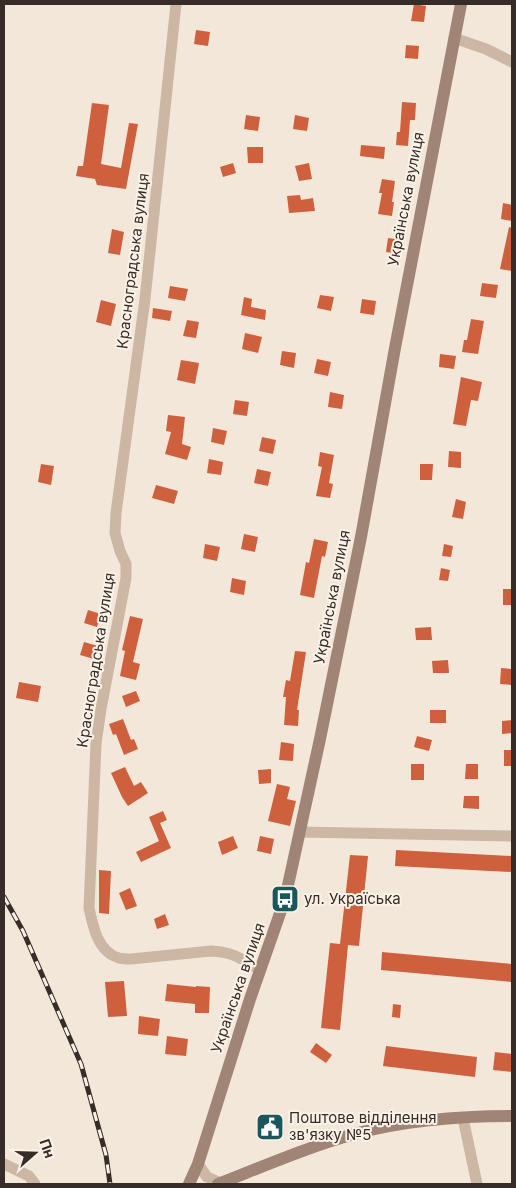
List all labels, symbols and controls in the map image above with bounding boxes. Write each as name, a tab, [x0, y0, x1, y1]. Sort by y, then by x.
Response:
street label: Українська вулиця	[383, 130, 428, 268]
street label: Красноградська вулиця	[112, 172, 153, 350]
street label: Українська вулиця	[309, 528, 354, 666]
street label: Красноградська вулиця	[72, 571, 119, 749]
bus stop icon: ул. Україська	[270, 884, 300, 914]
place label: ул. Україська	[304, 889, 401, 908]
street label: Українська вулиця	[206, 920, 269, 1055]
place label: Поштове відділення зв'язку №5	[289, 1108, 437, 1144]
public building icon: Поштове відділення зв'язку №5	[255, 1112, 285, 1142]
north arrow	[10, 1128, 60, 1178]
text: Пн	[36, 1136, 59, 1160]

